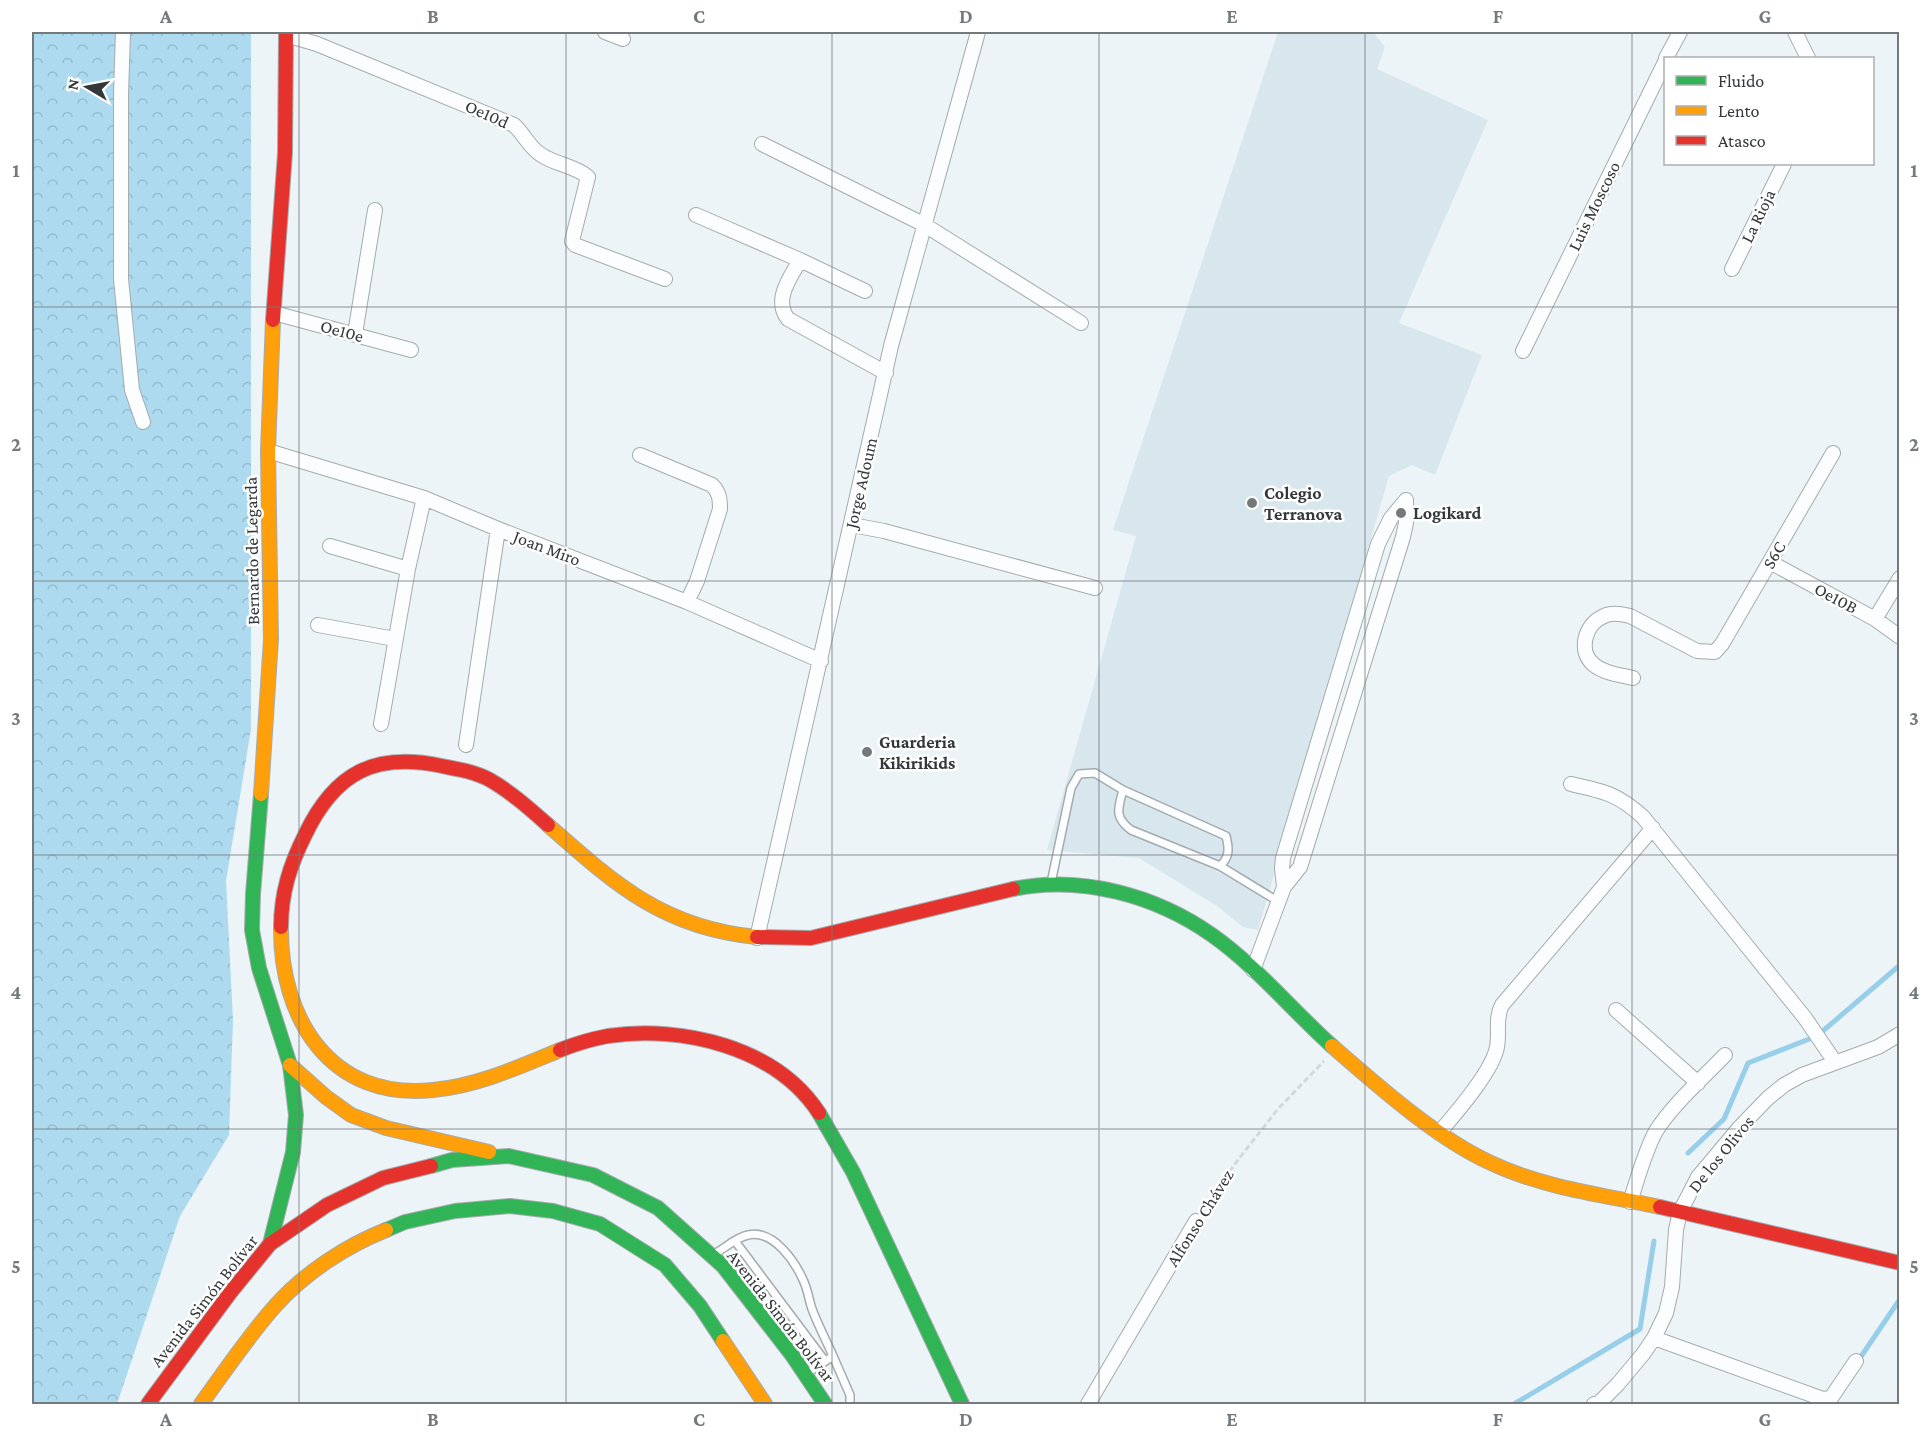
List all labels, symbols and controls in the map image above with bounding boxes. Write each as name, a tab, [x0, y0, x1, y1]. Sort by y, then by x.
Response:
text: A	[159, 5, 173, 27]
text: B	[427, 5, 439, 27]
text: C	[693, 5, 705, 27]
text: D	[959, 5, 973, 27]
text: E	[1226, 5, 1238, 27]
text: F	[1493, 5, 1504, 27]
text: G	[1759, 5, 1772, 27]
north arrow	[57, 57, 117, 117]
legend	[1664, 57, 1874, 165]
text: Fluido	[1718, 71, 1764, 91]
text: N	[63, 78, 82, 91]
street label: Oe10d	[462, 96, 512, 133]
text: Lento	[1718, 101, 1759, 121]
text: Atasco	[1718, 131, 1766, 151]
street label: Luis Moscoso	[1564, 158, 1624, 254]
text: 1	[12, 159, 20, 181]
text: 1	[1910, 159, 1918, 181]
street label: La Rioja	[1737, 186, 1780, 246]
street label: Oe10e	[318, 316, 366, 346]
text: 2	[11, 433, 21, 455]
text: 2	[1909, 433, 1919, 455]
street label: Jorge Adoum	[840, 435, 881, 532]
street label: Bernardo de Legarda	[241, 477, 263, 625]
place label: Colegio Terranova	[1264, 483, 1342, 524]
marker: Colegio Terranova	[1245, 496, 1259, 510]
place label: Logikard	[1413, 503, 1482, 523]
marker: Logikard	[1394, 506, 1408, 520]
street label: Joan Miro	[509, 525, 583, 570]
street label: S6C	[1758, 537, 1790, 572]
street label: Oe10B	[1811, 578, 1861, 618]
text: 3	[11, 707, 21, 729]
text: 3	[1909, 707, 1919, 729]
place label: Guarderia Kikirikids	[879, 732, 956, 773]
marker: Guarderia Kikirikids	[860, 745, 874, 759]
text: 4	[11, 981, 22, 1003]
text: 4	[1909, 981, 1920, 1003]
street label: De los Olivos	[1684, 1112, 1758, 1196]
street label: Alfonso Chávez	[1162, 1166, 1238, 1270]
street label: Avenida Simón Bolívar	[146, 1230, 262, 1371]
street label: Avenida Simón Bolívar	[723, 1246, 839, 1387]
text: 5	[11, 1255, 21, 1277]
text: 5	[1909, 1255, 1919, 1277]
text: A	[159, 1408, 173, 1430]
text: B	[427, 1408, 439, 1430]
text: C	[693, 1408, 705, 1430]
text: D	[959, 1408, 973, 1430]
text: E	[1226, 1408, 1238, 1430]
text: F	[1493, 1408, 1504, 1430]
text: G	[1759, 1408, 1772, 1430]

